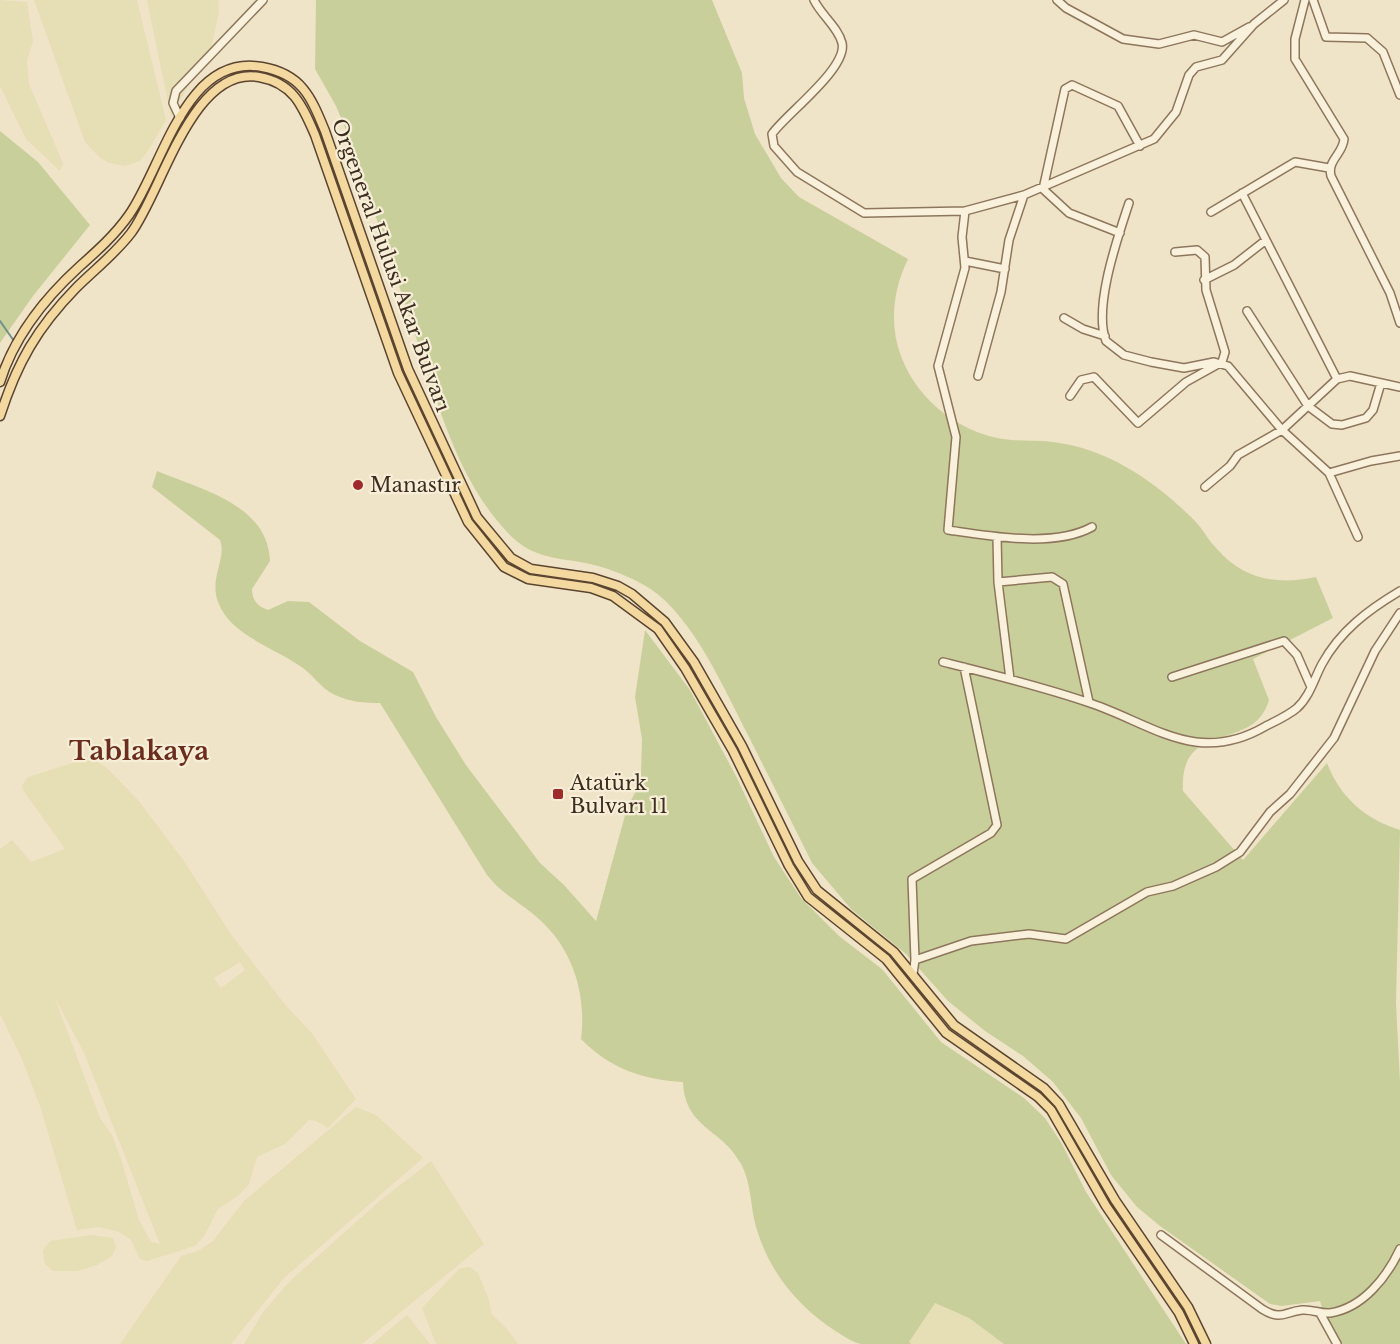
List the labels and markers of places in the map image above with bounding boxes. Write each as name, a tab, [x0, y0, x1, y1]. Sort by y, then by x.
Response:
place label: Manastır	[370, 473, 461, 497]
marker: Manastır	[351, 478, 365, 492]
place label: Atatürk Bulvarı 11	[569, 771, 668, 818]
marker: Atatürk Bulvarı 11	[551, 787, 565, 801]

